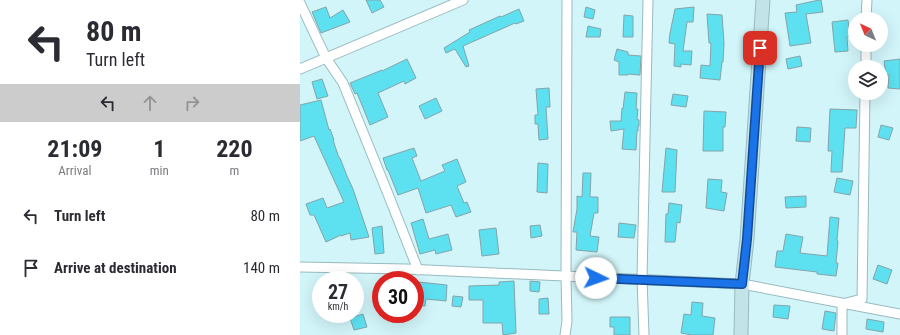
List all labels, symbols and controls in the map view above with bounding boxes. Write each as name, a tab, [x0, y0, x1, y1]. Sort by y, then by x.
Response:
north arrow	[848, 12, 888, 52]
map controls	[848, 12, 888, 100]
text: 80 m	[86, 15, 142, 48]
icon: left	[20, 16, 72, 68]
pin	[743, 31, 777, 65]
icon: arrive	[749, 37, 771, 59]
text: Turn left	[86, 49, 145, 70]
button: layers	[848, 60, 888, 100]
icon: left	[97, 92, 119, 114]
icon: ahead	[139, 92, 161, 114]
icon: right	[181, 92, 203, 114]
text: 21:09	[47, 135, 102, 163]
text: 1	[153, 135, 165, 163]
text: 220	[216, 135, 253, 163]
text: Arrival	[58, 163, 91, 178]
text: min	[150, 163, 169, 178]
text: m	[230, 163, 239, 178]
icon: left	[20, 205, 42, 227]
text: Turn left	[54, 207, 105, 225]
text: 80 m	[250, 207, 280, 225]
icon: arrive	[20, 257, 42, 279]
position arrow	[575, 257, 617, 299]
text: Arrive at destination	[54, 259, 177, 277]
text: 140 m	[243, 259, 280, 277]
speed limit sign: 30	[372, 271, 424, 323]
text: 27	[328, 280, 348, 304]
text: km/h	[328, 301, 348, 312]

